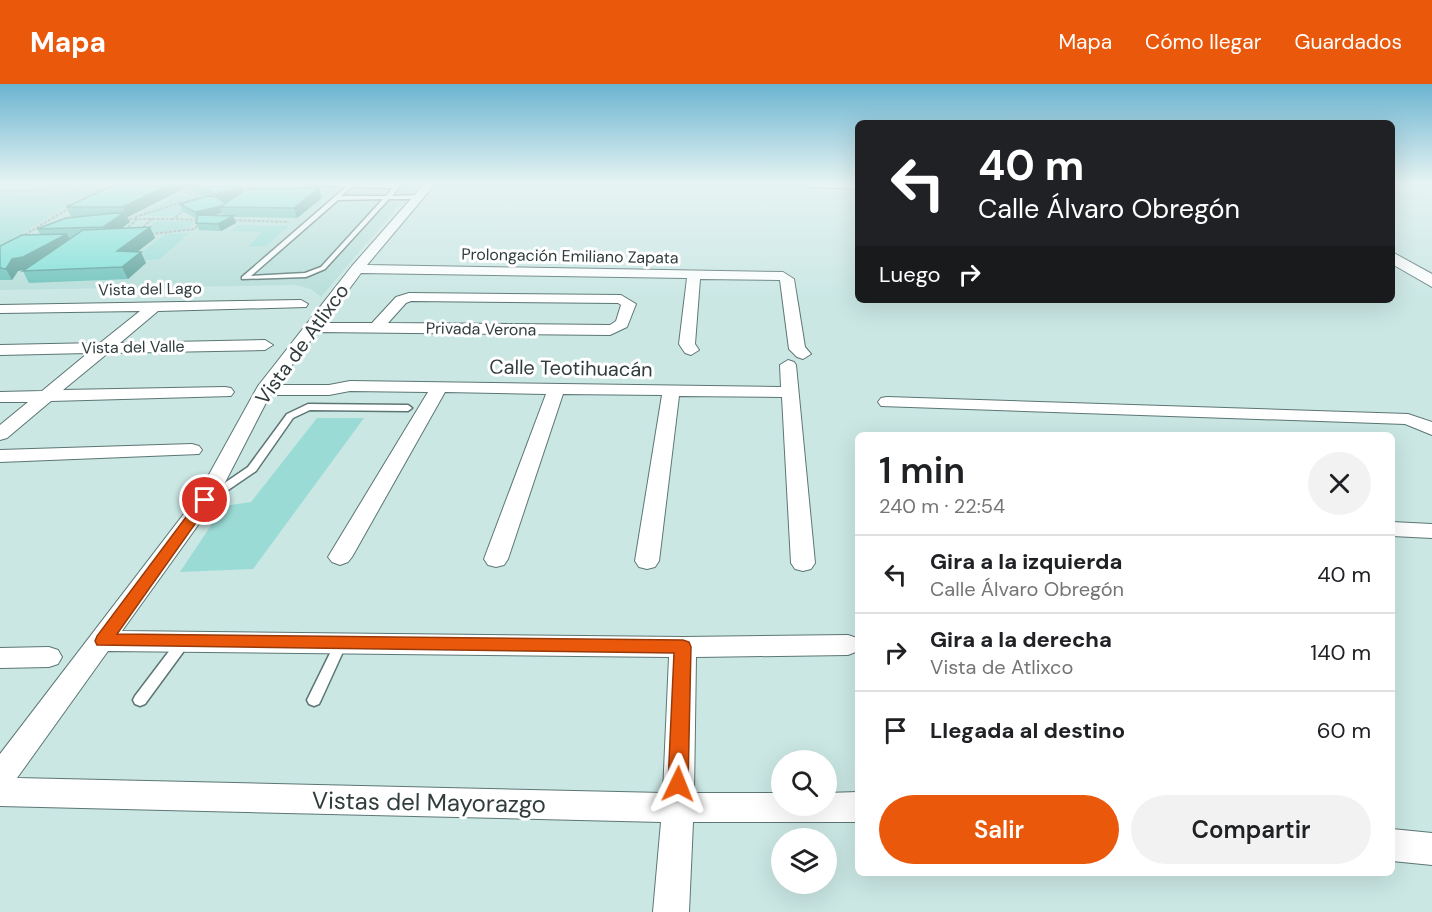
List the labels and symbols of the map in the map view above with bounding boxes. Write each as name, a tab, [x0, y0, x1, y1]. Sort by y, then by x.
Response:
street label: Prolongación Emiliano Zapata	[461, 244, 679, 268]
street label: Vista del Lago	[98, 278, 202, 300]
street label: Vista de Atlixco	[249, 278, 355, 410]
street label: Privada Verona	[426, 318, 536, 340]
street label: Vista del Valle	[81, 336, 185, 358]
street label: Calle Teotihuacán	[489, 354, 653, 382]
pin	[179, 474, 230, 525]
position arrow	[646, 752, 710, 816]
street label: Vistas del Mayorazgo	[312, 784, 546, 820]

